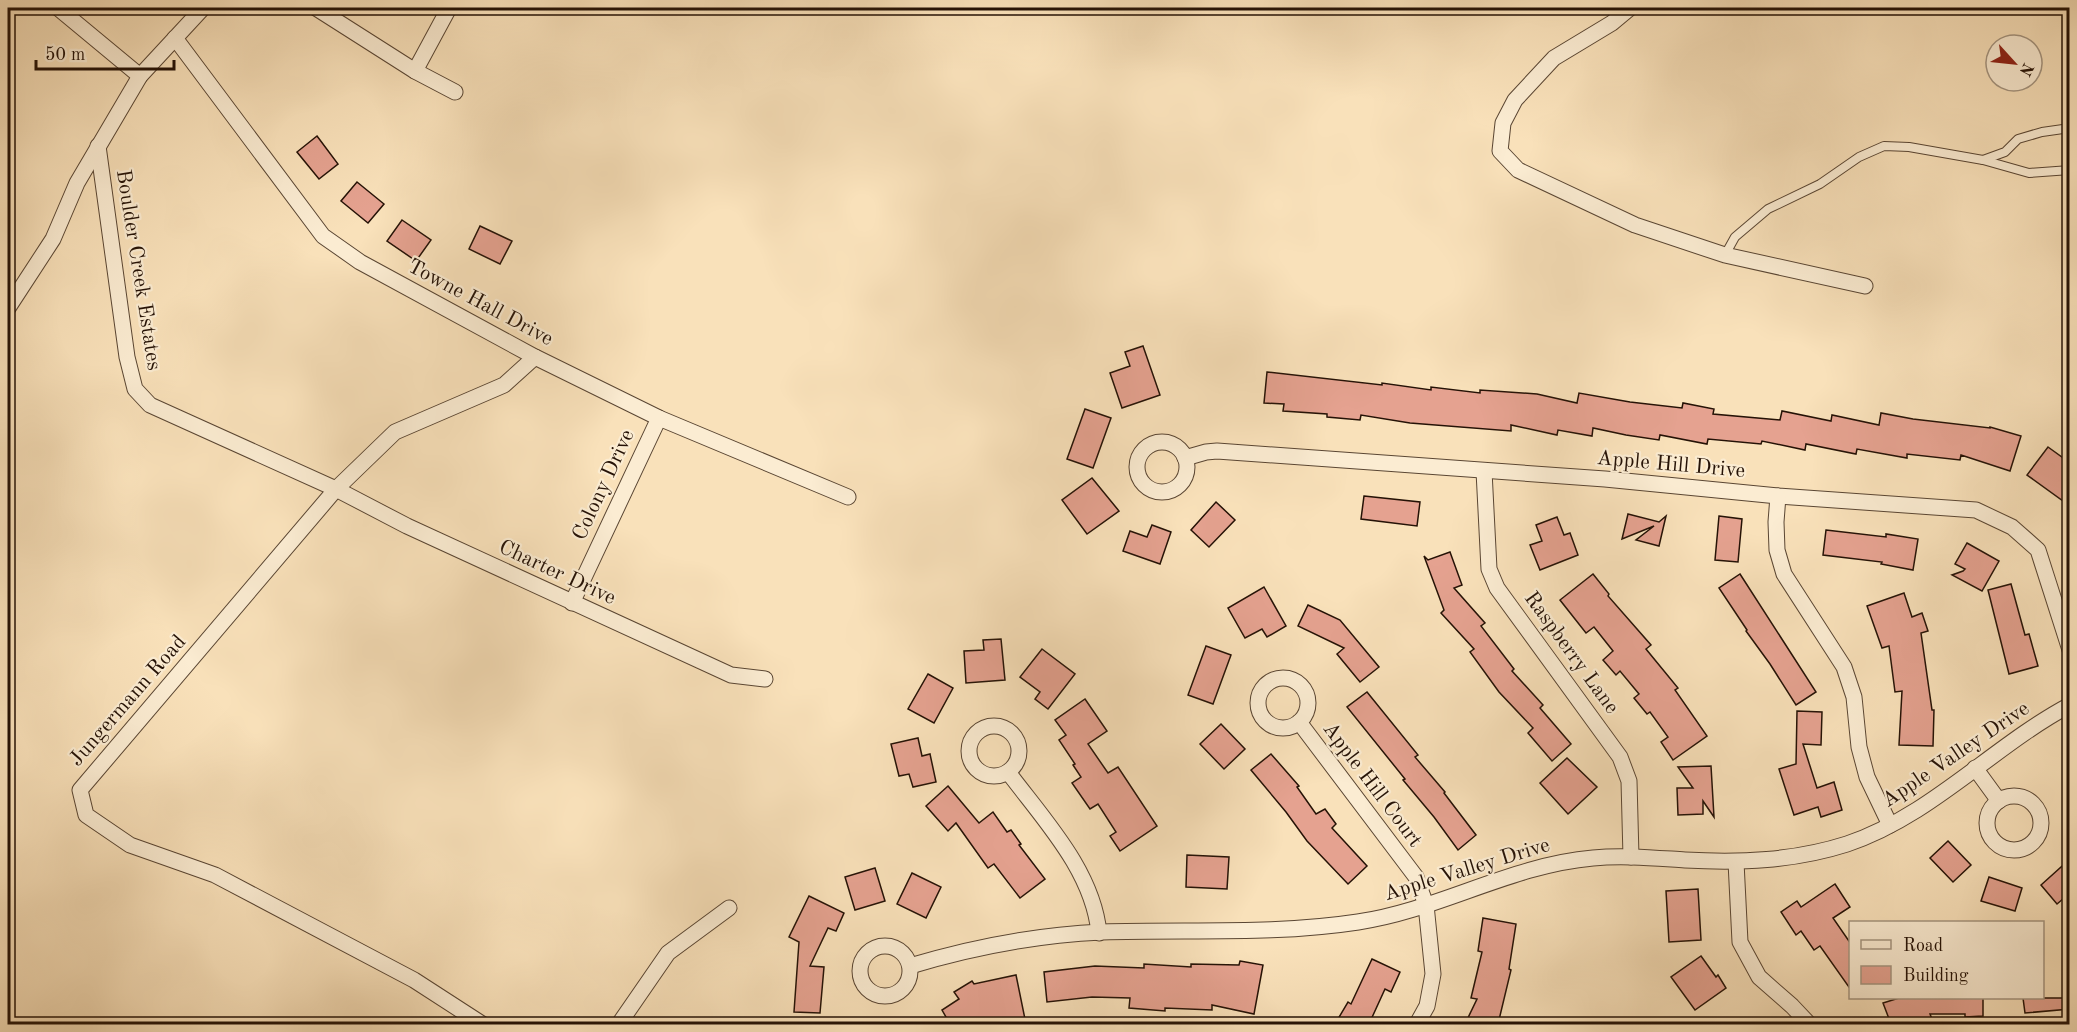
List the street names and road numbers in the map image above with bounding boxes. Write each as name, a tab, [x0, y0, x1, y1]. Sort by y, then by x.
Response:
street label: Boulder Creek Estates	[112, 168, 164, 372]
street label: Towne Hall Drive	[404, 256, 556, 350]
street label: Colony Drive	[569, 426, 639, 544]
street label: Apple Hill Drive	[1596, 448, 1746, 482]
street label: Charter Drive	[495, 537, 619, 609]
street label: Raspberry Lane	[1520, 588, 1622, 718]
street label: Jungermann Road	[66, 631, 190, 770]
street label: Apple Valley Drive	[1879, 698, 2033, 812]
street label: Apple Hill Court	[1318, 719, 1426, 851]
street label: Apple Valley Drive	[1382, 835, 1552, 905]

